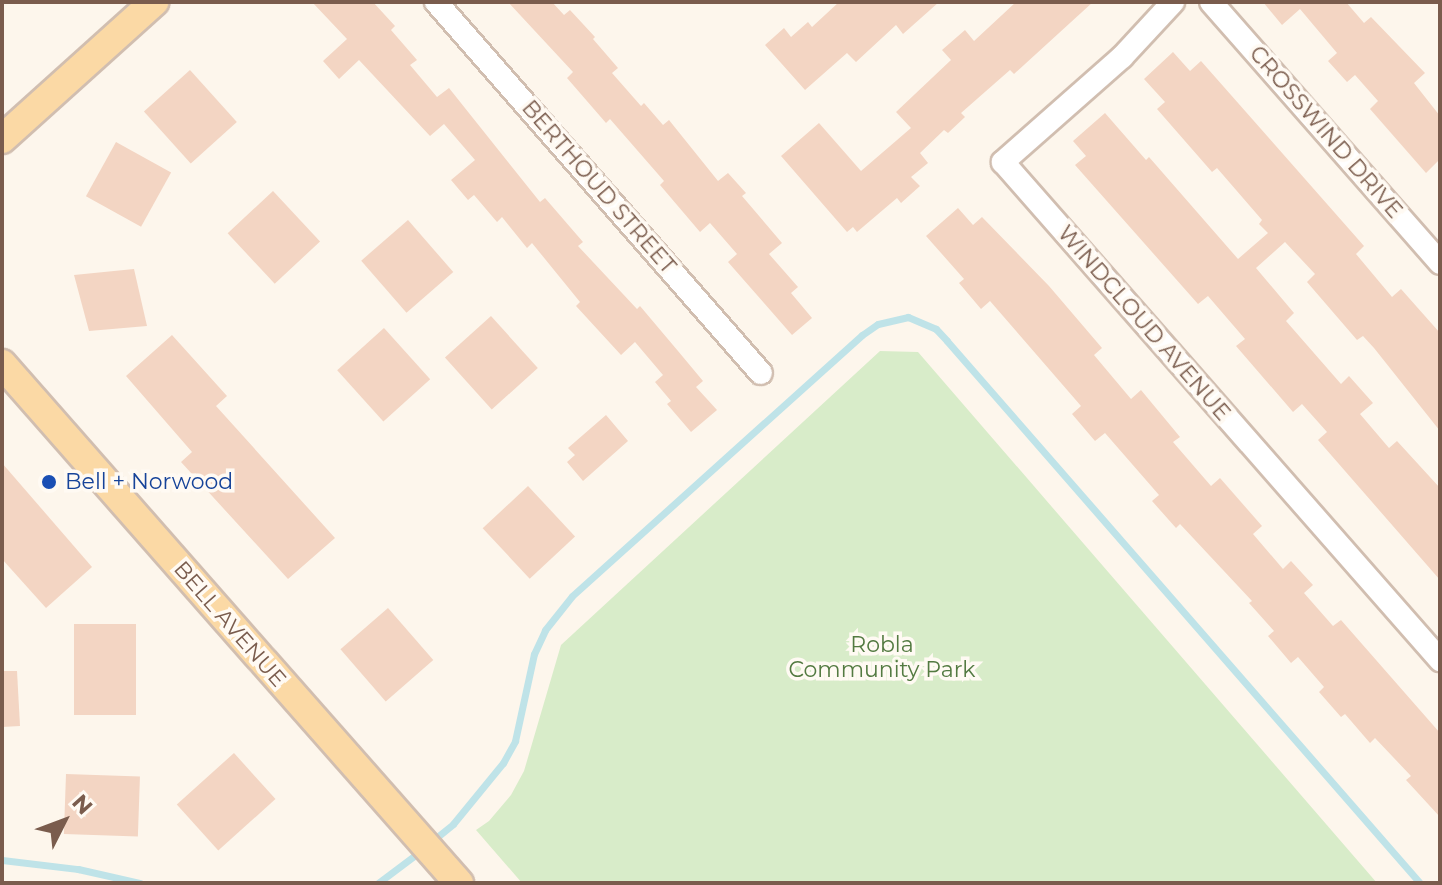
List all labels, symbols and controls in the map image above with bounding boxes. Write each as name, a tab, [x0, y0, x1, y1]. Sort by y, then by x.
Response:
street label: CROSSWIND DRIVE	[1244, 40, 1408, 224]
street label: BERTHOUD STREET	[516, 95, 682, 279]
street label: WINDCLOUD AVENUE	[1052, 220, 1236, 426]
place label: Bell + Norwood	[65, 469, 233, 495]
marker: Bell + Norwood	[40, 473, 58, 491]
street label: BELL AVENUE	[168, 556, 292, 692]
park label: Robla Community Park	[788, 631, 976, 682]
north arrow	[24, 781, 104, 861]
text: N	[66, 789, 98, 820]

